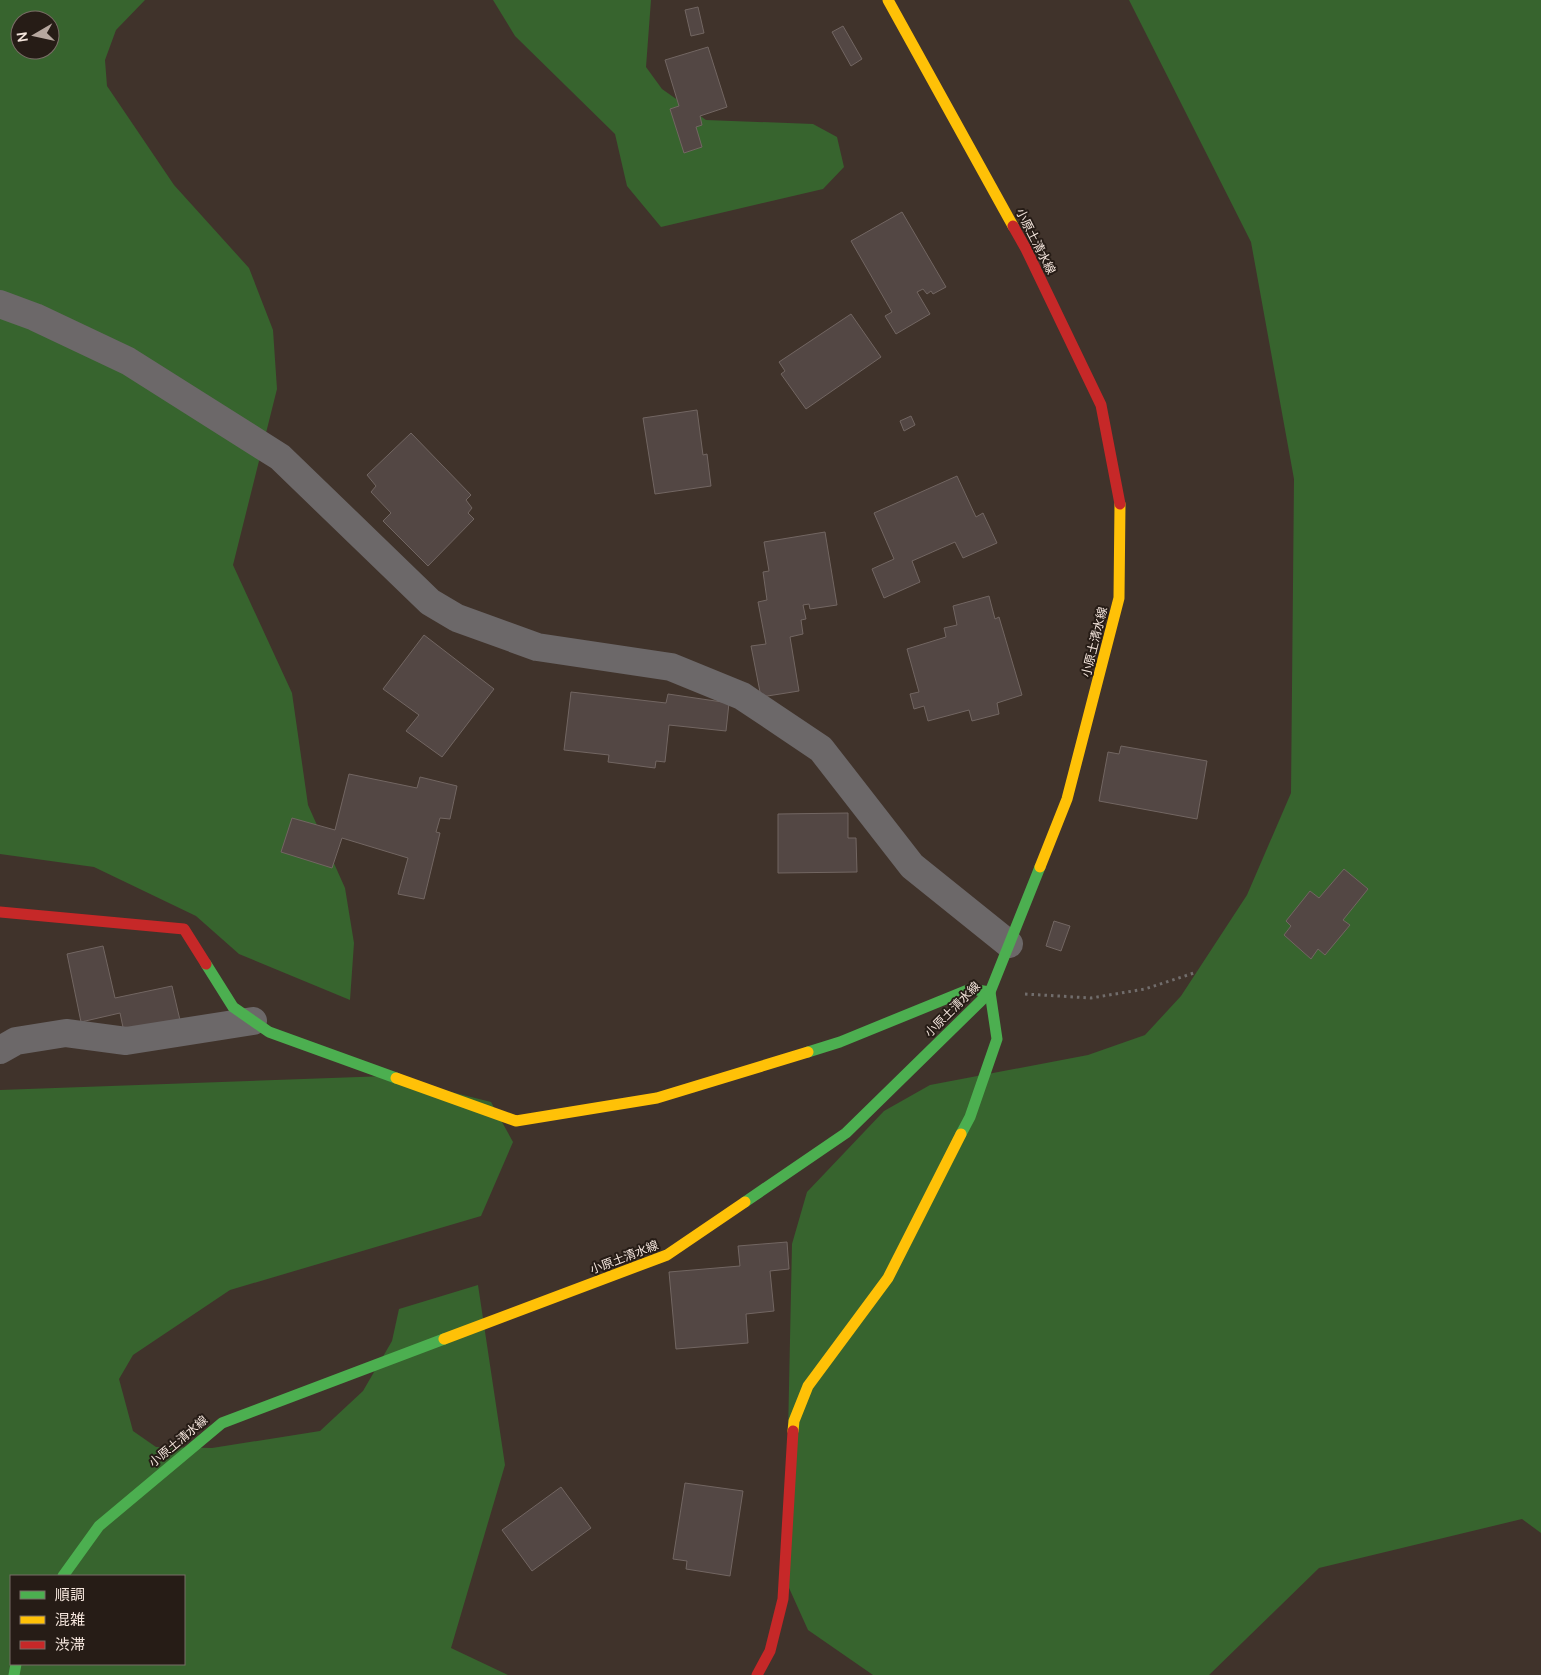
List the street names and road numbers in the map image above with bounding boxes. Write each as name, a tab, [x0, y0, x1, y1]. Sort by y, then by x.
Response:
street label: 小原土清水線	[1012, 205, 1060, 277]
street label: 小原土清水線	[1077, 605, 1111, 679]
street label: 小原土清水線	[921, 978, 983, 1040]
street label: 小原土清水線	[587, 1236, 661, 1278]
street label: 小原土清水線	[145, 1411, 211, 1471]

